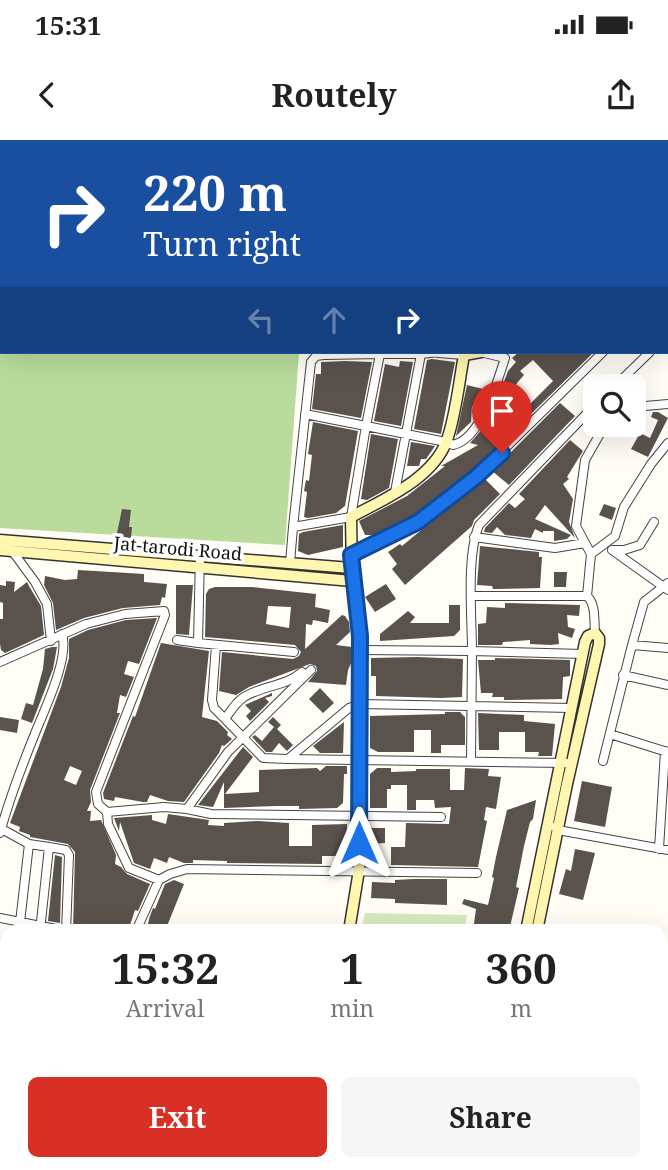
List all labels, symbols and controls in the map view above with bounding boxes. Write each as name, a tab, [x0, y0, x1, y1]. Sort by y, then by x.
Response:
text: 15:31	[35, 7, 102, 43]
text: Routely	[272, 73, 396, 116]
icon: back	[28, 76, 66, 114]
icon: share	[602, 76, 640, 114]
text: 220 m	[143, 159, 287, 225]
icon: right	[28, 168, 119, 259]
text: Turn right	[143, 222, 301, 265]
icon: left	[242, 301, 280, 339]
icon: ahead	[315, 301, 353, 339]
icon: right	[388, 301, 426, 339]
map controls	[583, 374, 646, 437]
button: search	[583, 374, 646, 437]
pin	[472, 381, 532, 453]
icon: arrive	[483, 392, 521, 430]
street label: Jat-tarodi Road	[112, 530, 243, 566]
position arrow	[322, 806, 396, 880]
text: 15:32	[111, 939, 219, 996]
text: 1	[340, 939, 364, 996]
text: 360	[485, 939, 557, 996]
text: Arrival	[126, 992, 204, 1024]
text: min	[330, 992, 374, 1024]
text: m	[510, 992, 532, 1024]
button: Exit	[28, 1077, 327, 1157]
button: Share	[341, 1077, 640, 1157]

